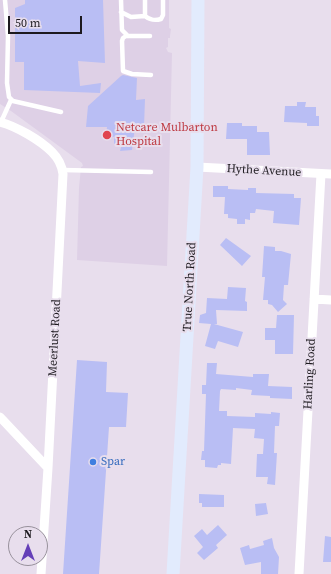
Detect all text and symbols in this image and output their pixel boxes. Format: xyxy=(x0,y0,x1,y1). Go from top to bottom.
scale bar xyxy=(10,8,84,34)
text: 50 m xyxy=(15,15,41,31)
place label: Netcare Mulbarton Hospital xyxy=(116,121,218,149)
marker: Netcare Mulbarton Hospital xyxy=(101,129,113,141)
street label: Hythe Avenue xyxy=(226,162,302,180)
street label: True North Road xyxy=(180,242,200,332)
street label: Meerlust Road xyxy=(46,299,64,377)
street label: Harling Road xyxy=(301,338,319,410)
place label: Spar xyxy=(101,455,125,469)
marker: Spar xyxy=(88,457,98,467)
north arrow xyxy=(8,526,48,566)
text: N xyxy=(24,527,32,542)

